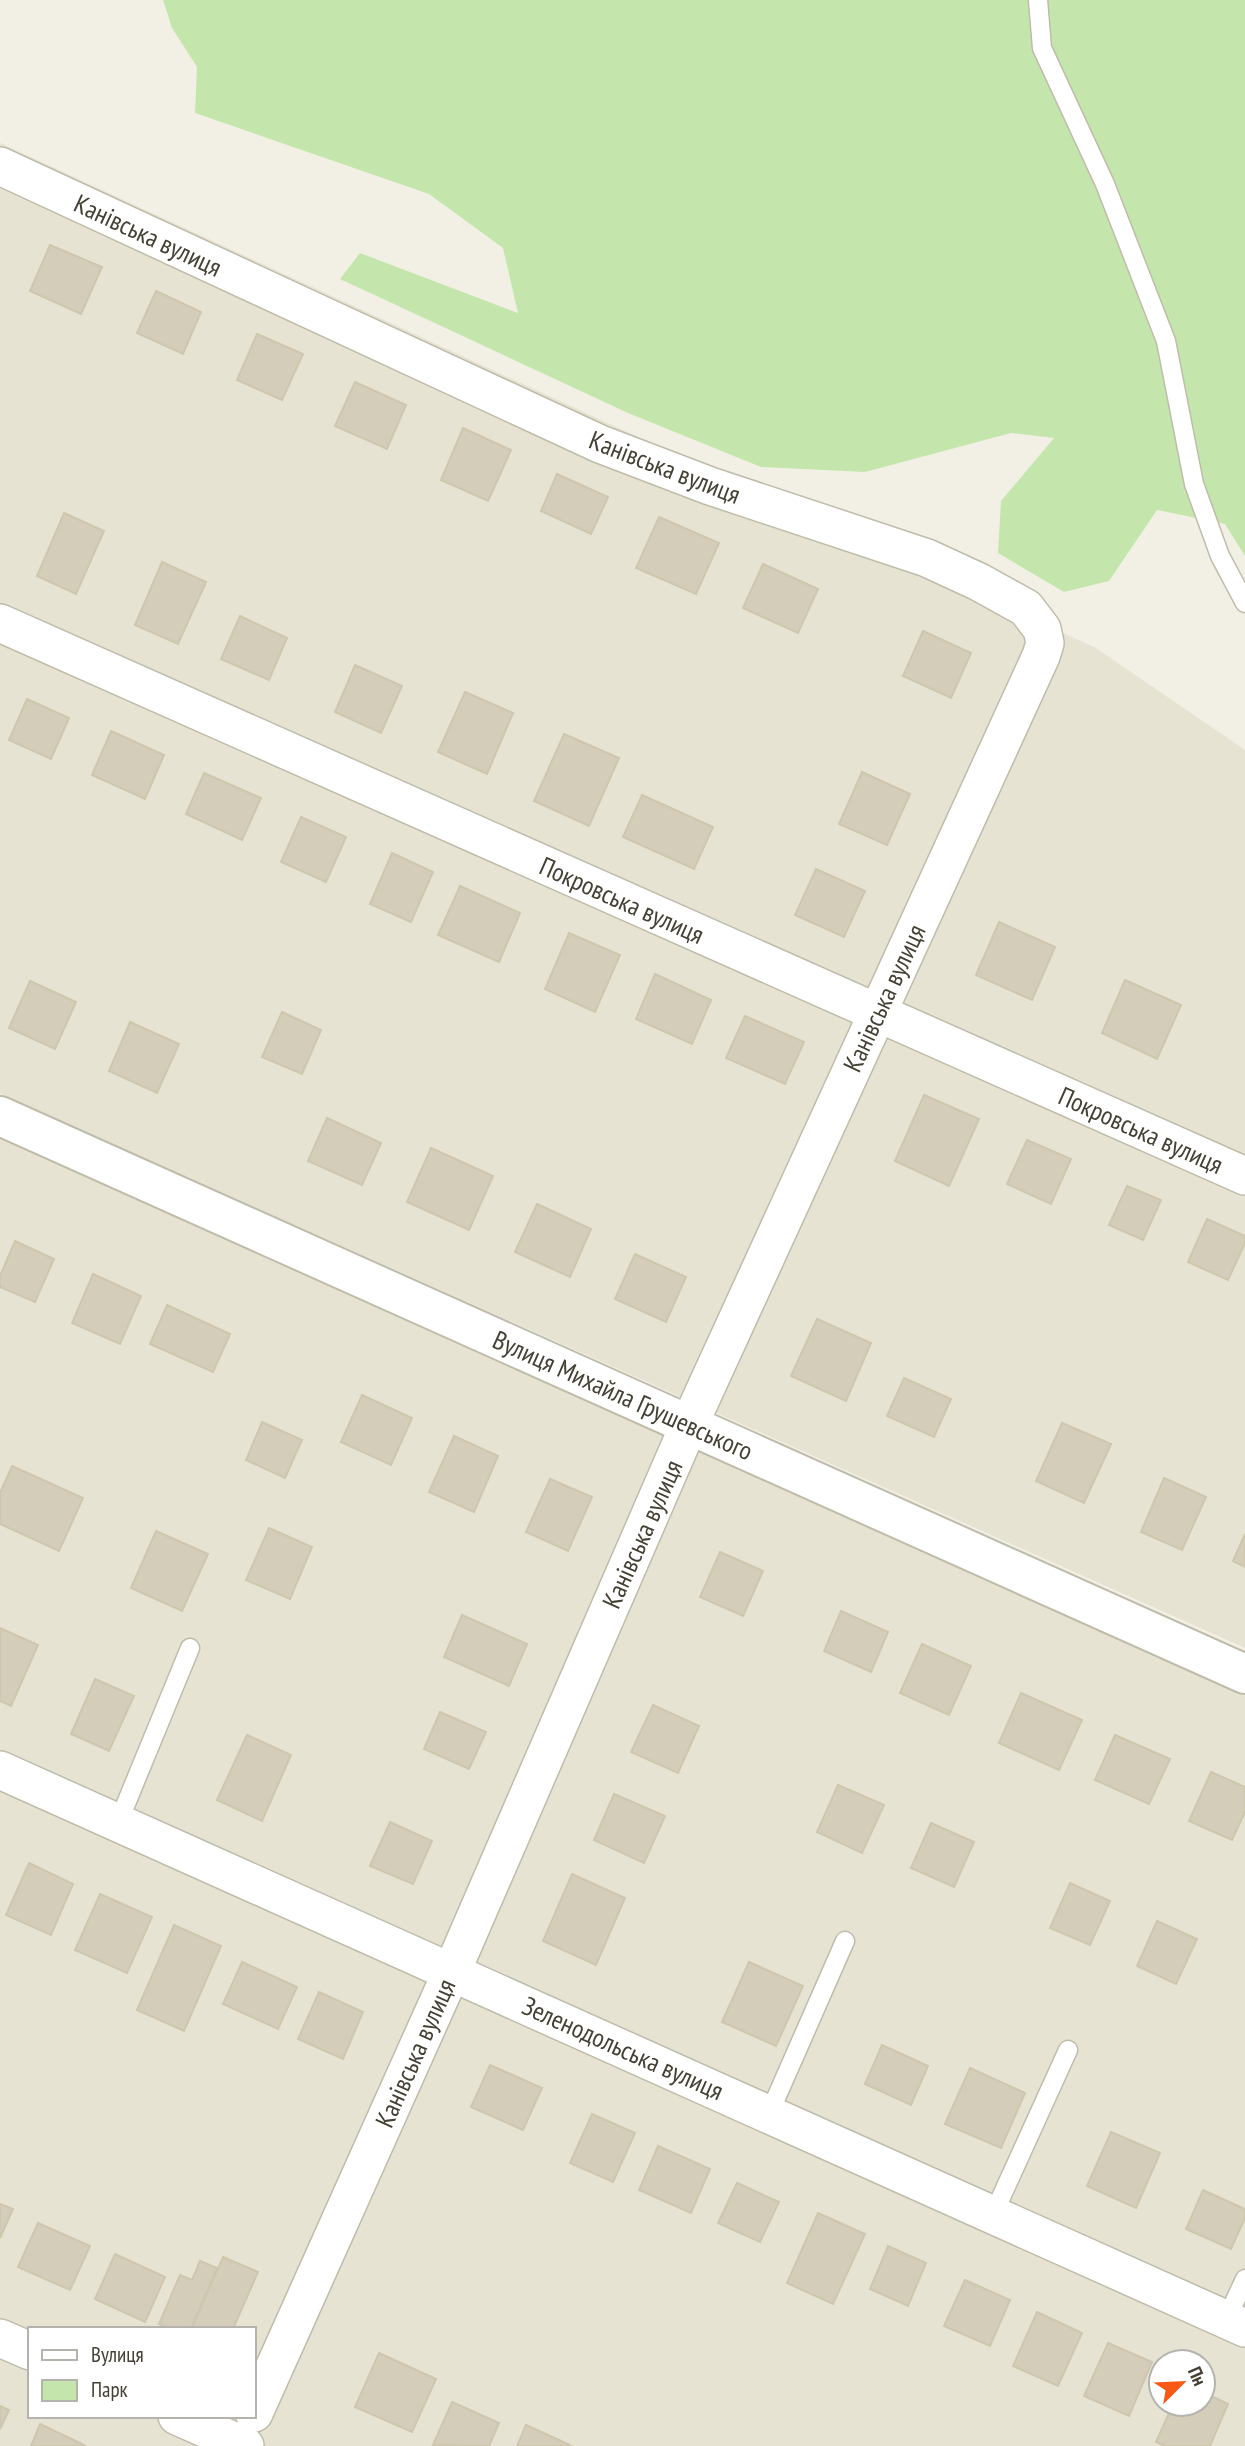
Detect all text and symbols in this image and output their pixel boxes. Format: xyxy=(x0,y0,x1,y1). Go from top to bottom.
street label: Канівська вулиця xyxy=(69,186,227,284)
street label: Канівська вулиця xyxy=(585,423,745,511)
street label: Покровська вулиця xyxy=(535,849,709,951)
street label: Канівська вулиця xyxy=(835,919,933,1077)
street label: Покровська вулиця xyxy=(1054,1079,1228,1181)
street label: Вулиця Михайла Грушевського xyxy=(488,1323,758,1467)
street label: Канівська вулиця xyxy=(595,1455,689,1613)
street label: Канівська вулиця xyxy=(368,1974,462,2132)
street label: Зеленодольська вулиця xyxy=(517,1989,729,2107)
legend xyxy=(28,2327,256,2418)
text: Вулиця xyxy=(91,2341,144,2368)
north arrow xyxy=(1147,2348,1217,2418)
text: Пн xyxy=(1183,2363,1212,2389)
text: Парк xyxy=(91,2376,128,2403)

